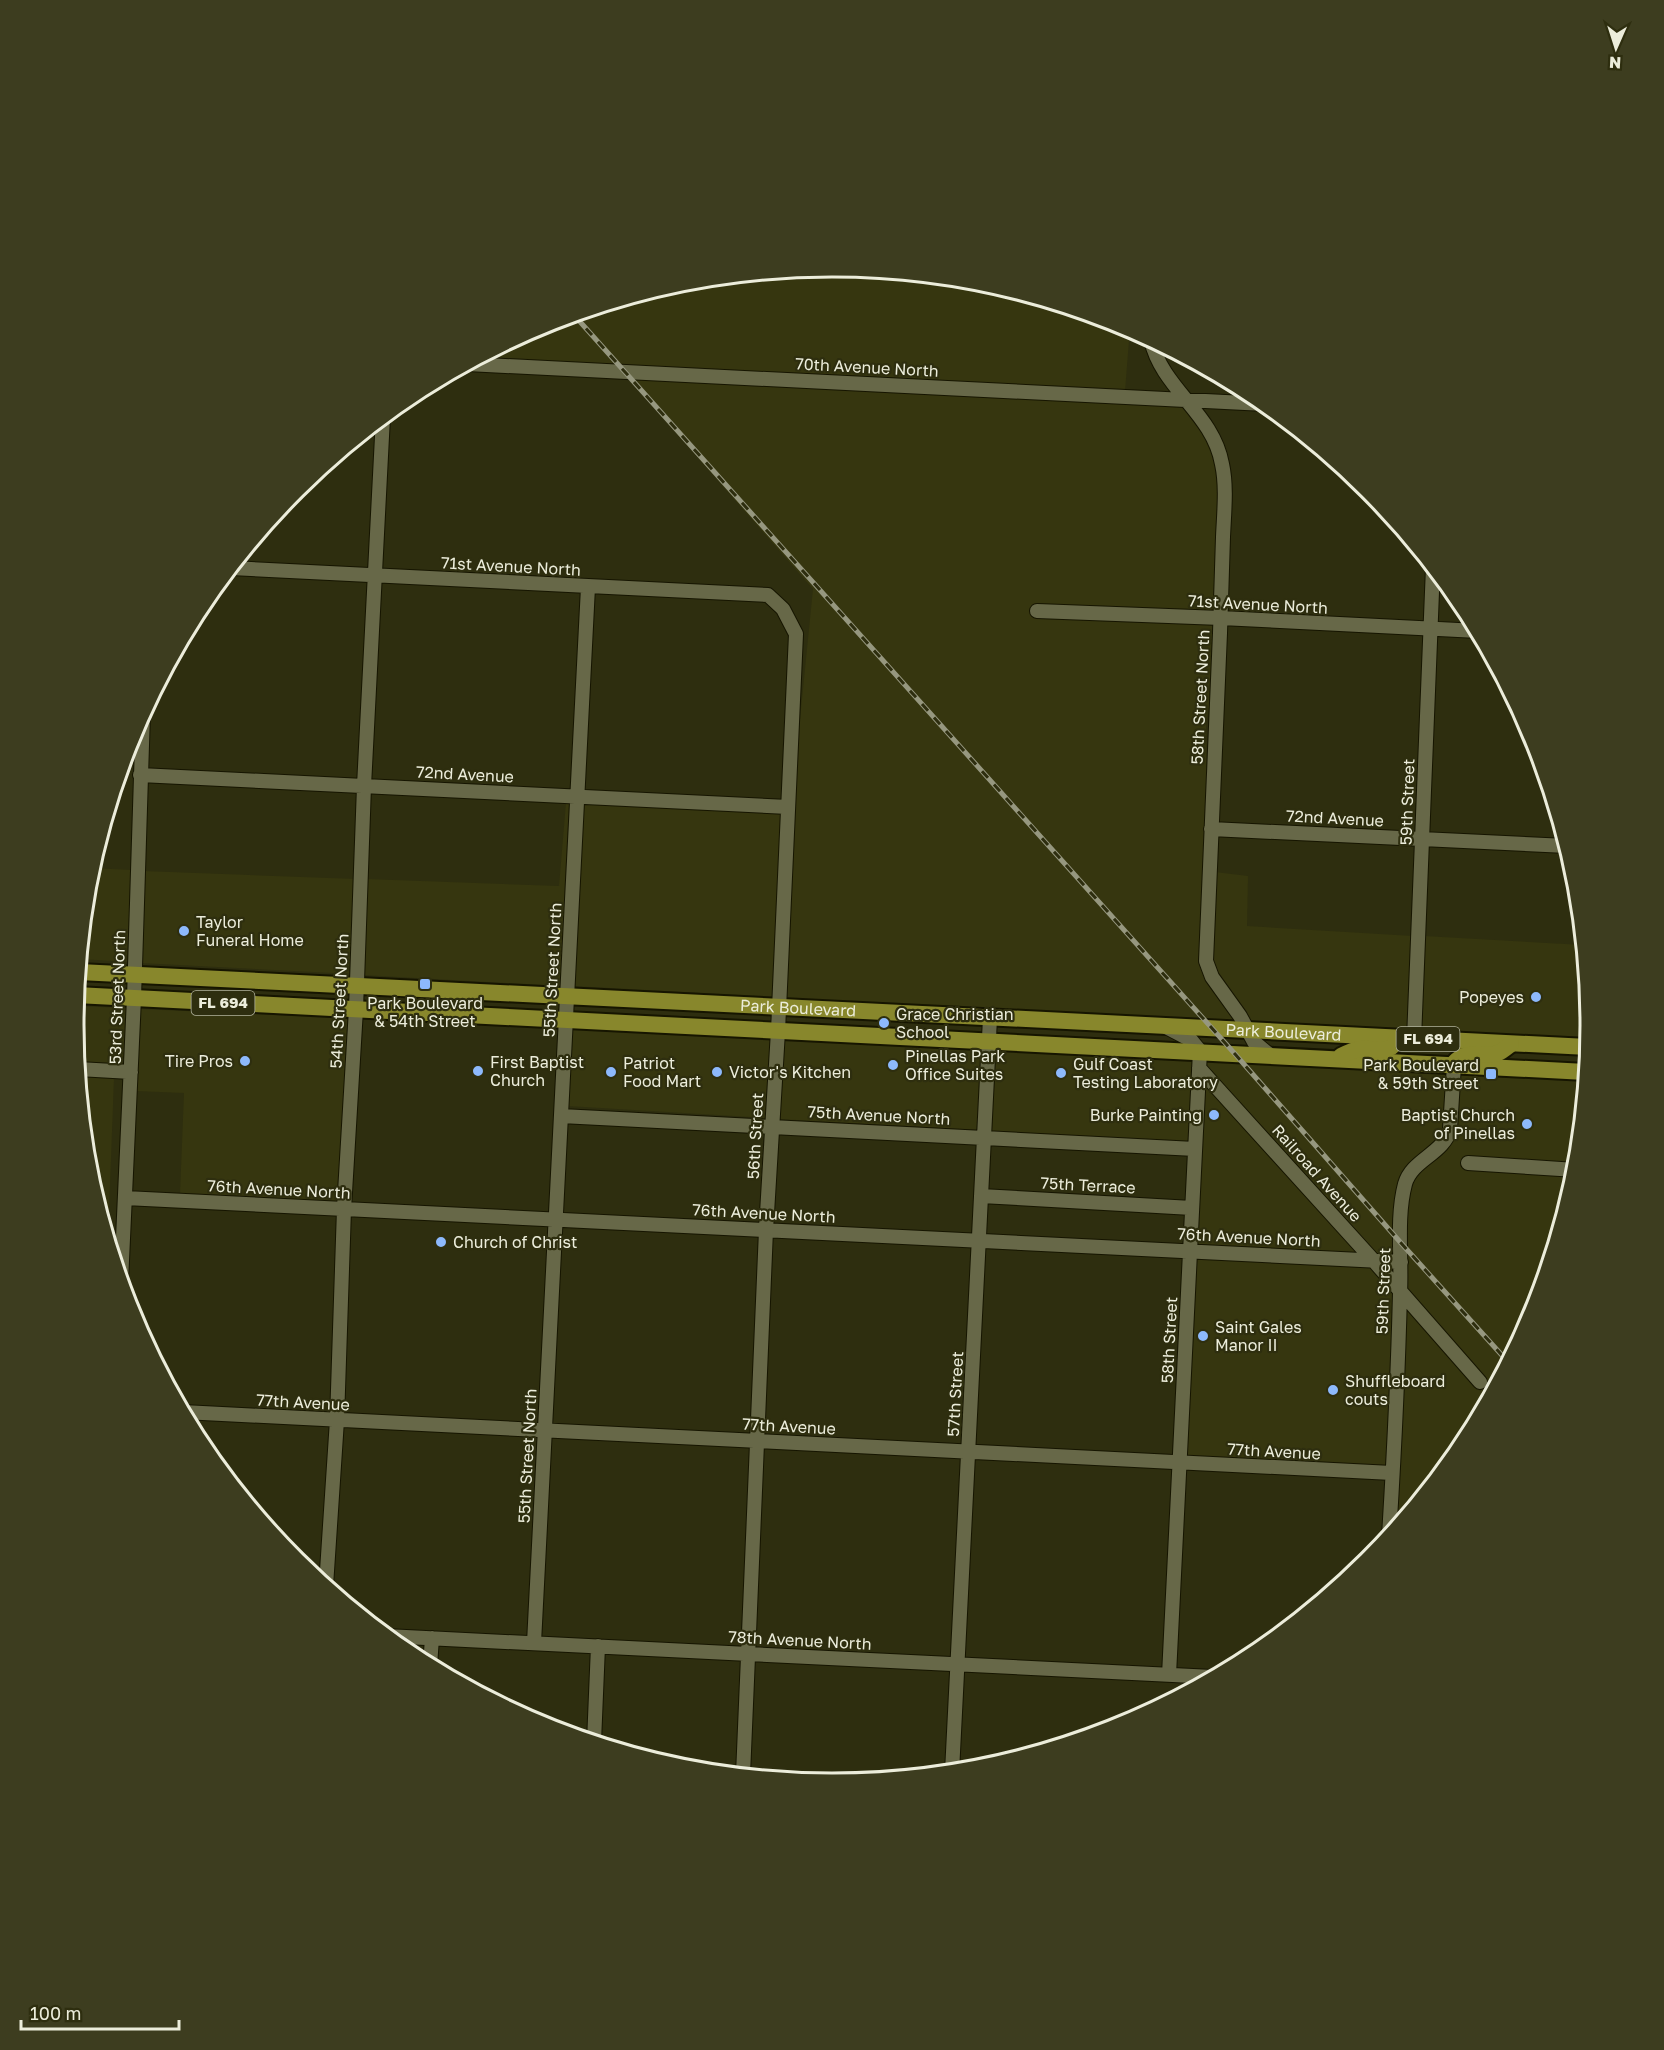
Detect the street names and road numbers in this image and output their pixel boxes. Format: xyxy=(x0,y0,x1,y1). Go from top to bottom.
street label: 70th Avenue North xyxy=(795,353,939,381)
street label: 71st Avenue North xyxy=(440,552,582,580)
street label: 71st Avenue North xyxy=(1187,590,1329,618)
street label: 58th Street North xyxy=(1186,629,1214,765)
street label: 59th Street xyxy=(1395,758,1419,846)
street label: 72nd Avenue xyxy=(416,761,514,787)
street label: 72nd Avenue xyxy=(1286,805,1384,831)
street label: 55th Street North xyxy=(538,902,566,1038)
street label: 53rd Street North xyxy=(105,929,129,1065)
street label: 54th Street North xyxy=(325,933,353,1069)
road number: FL 694 xyxy=(192,991,254,1015)
street label: Park Boulevard xyxy=(740,995,857,1021)
street label: Park Boulevard xyxy=(1225,1019,1342,1045)
road number: FL 694 xyxy=(1396,1027,1460,1051)
street label: 56th Street xyxy=(743,1092,767,1180)
street label: 75th Avenue North xyxy=(807,1101,951,1129)
street label: Railroad Avenue xyxy=(1268,1120,1366,1226)
street label: 75th Terrace xyxy=(1040,1173,1136,1197)
street label: 76th Avenue North xyxy=(207,1175,351,1203)
street label: 76th Avenue North xyxy=(692,1199,836,1227)
street label: 76th Avenue North xyxy=(1177,1223,1321,1251)
street label: 59th Street xyxy=(1371,1247,1395,1335)
street label: 58th Street xyxy=(1157,1296,1181,1384)
street label: 57th Street xyxy=(943,1351,967,1437)
street label: 55th Street North xyxy=(513,1388,541,1524)
street label: 77th Avenue xyxy=(256,1390,350,1414)
street label: 77th Avenue xyxy=(742,1414,836,1438)
street label: 77th Avenue xyxy=(1227,1439,1321,1463)
street label: 78th Avenue North xyxy=(728,1626,872,1654)

